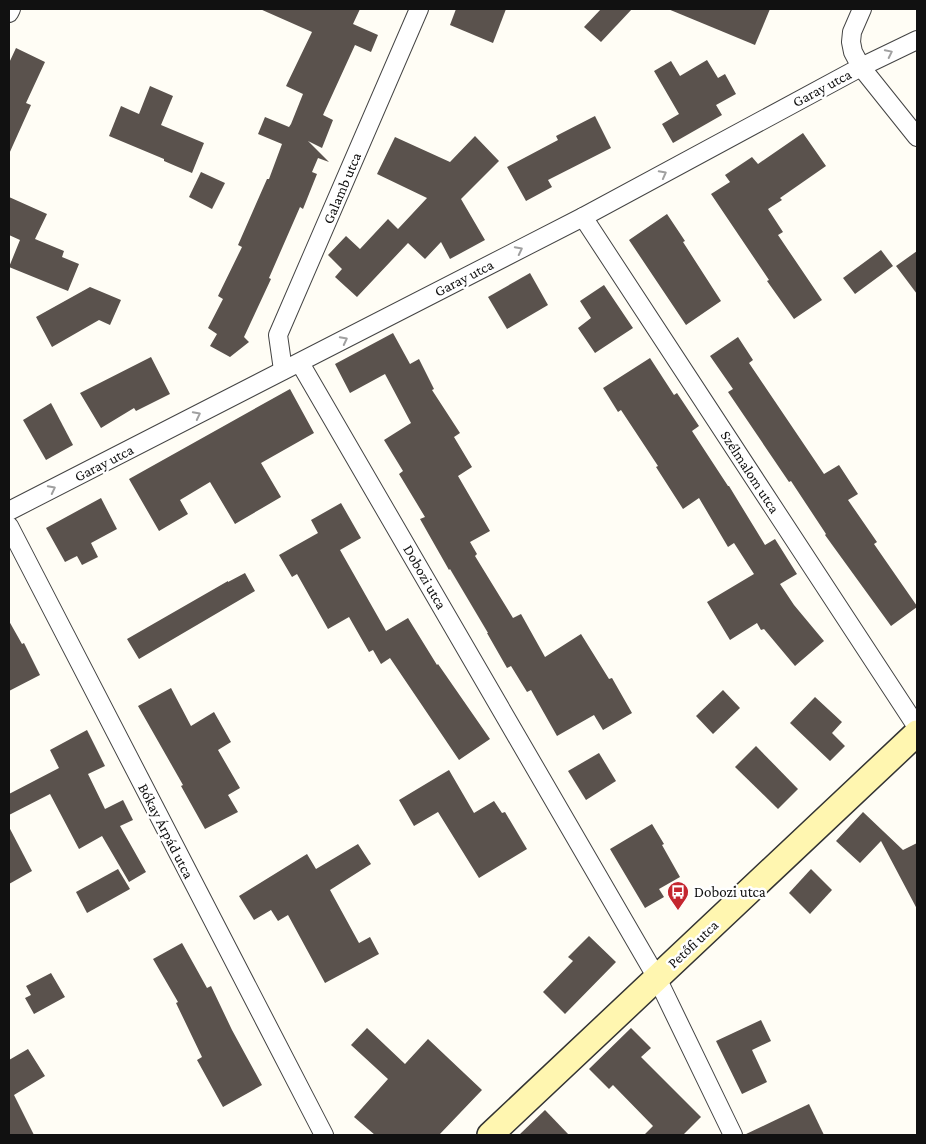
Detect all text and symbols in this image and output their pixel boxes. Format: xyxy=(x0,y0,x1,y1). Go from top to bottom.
one-way arrow xyxy=(884,49,893,60)
street label: Garay utca xyxy=(790,66,855,111)
street label: Galamb utca xyxy=(320,150,364,226)
one-way arrow xyxy=(658,170,667,180)
one-way arrow xyxy=(514,246,523,256)
street label: Garay utca xyxy=(432,256,497,301)
one-way arrow xyxy=(339,336,348,346)
one-way arrow xyxy=(191,411,200,421)
street label: Szélmalom utca xyxy=(717,428,783,516)
street label: Garay utca xyxy=(72,441,137,486)
one-way arrow xyxy=(47,485,56,495)
street label: Dobozi utca xyxy=(400,542,450,612)
street label: Bókay Árpád utca xyxy=(134,781,197,882)
bus stop icon: Dobozi utca xyxy=(666,880,690,911)
place label: Dobozi utca xyxy=(694,884,766,900)
street label: Petőfi utca xyxy=(665,917,722,971)

